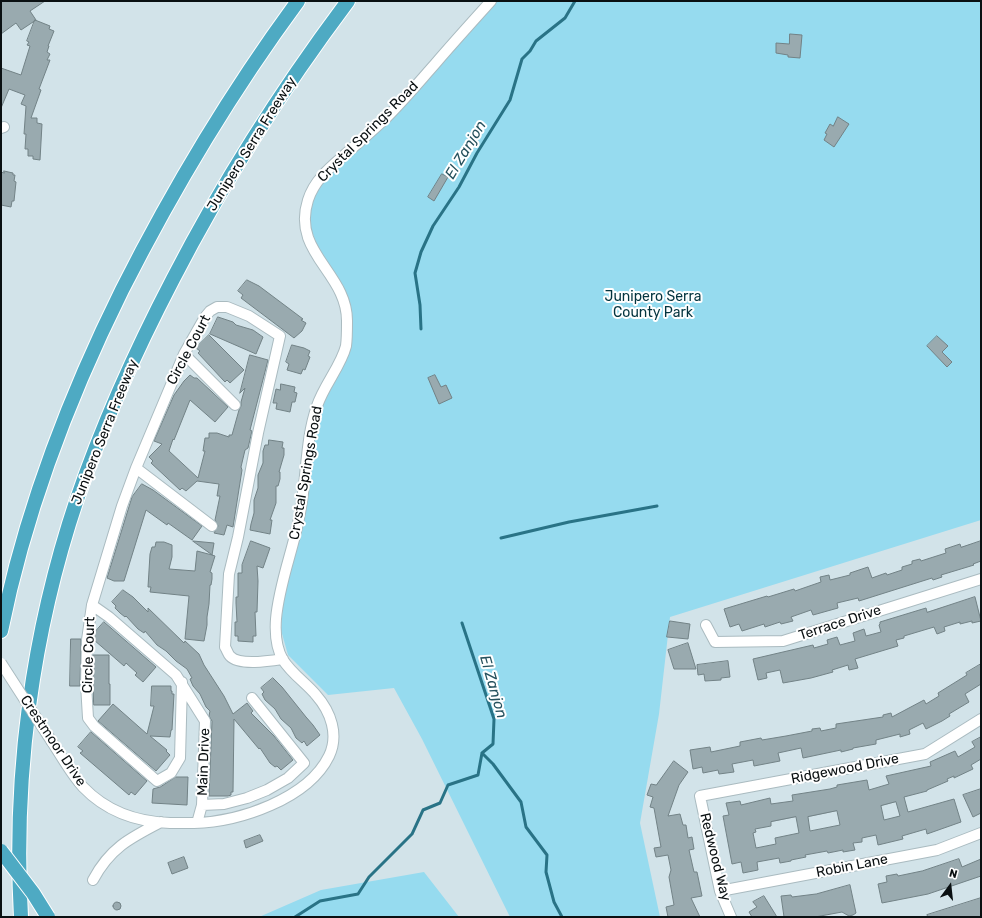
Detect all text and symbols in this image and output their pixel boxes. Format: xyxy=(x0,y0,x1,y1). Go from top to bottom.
street label: Junipero Serra Freeway xyxy=(204,74,300,214)
street label: Crystal Springs Road xyxy=(314,78,422,186)
water label: El Zanjon xyxy=(442,118,490,182)
park label: Junipero Serra County Park xyxy=(605,289,701,322)
street label: Circle Court xyxy=(164,312,214,388)
street label: Junipero Serra Freeway xyxy=(68,357,142,507)
street label: Crystal Springs Road xyxy=(286,405,326,541)
street label: Terrace Drive xyxy=(797,602,883,644)
street label: Circle Court xyxy=(79,616,99,694)
water label: El Zanjon xyxy=(475,653,511,721)
street label: Crestmoor Drive xyxy=(16,692,90,790)
street label: Main Drive xyxy=(194,728,214,796)
street label: Ridgewood Drive xyxy=(790,750,900,788)
street label: Redwood Way xyxy=(696,811,734,903)
street label: Robin Lane xyxy=(815,851,889,881)
north arrow xyxy=(930,866,970,906)
text: N xyxy=(948,867,959,881)

